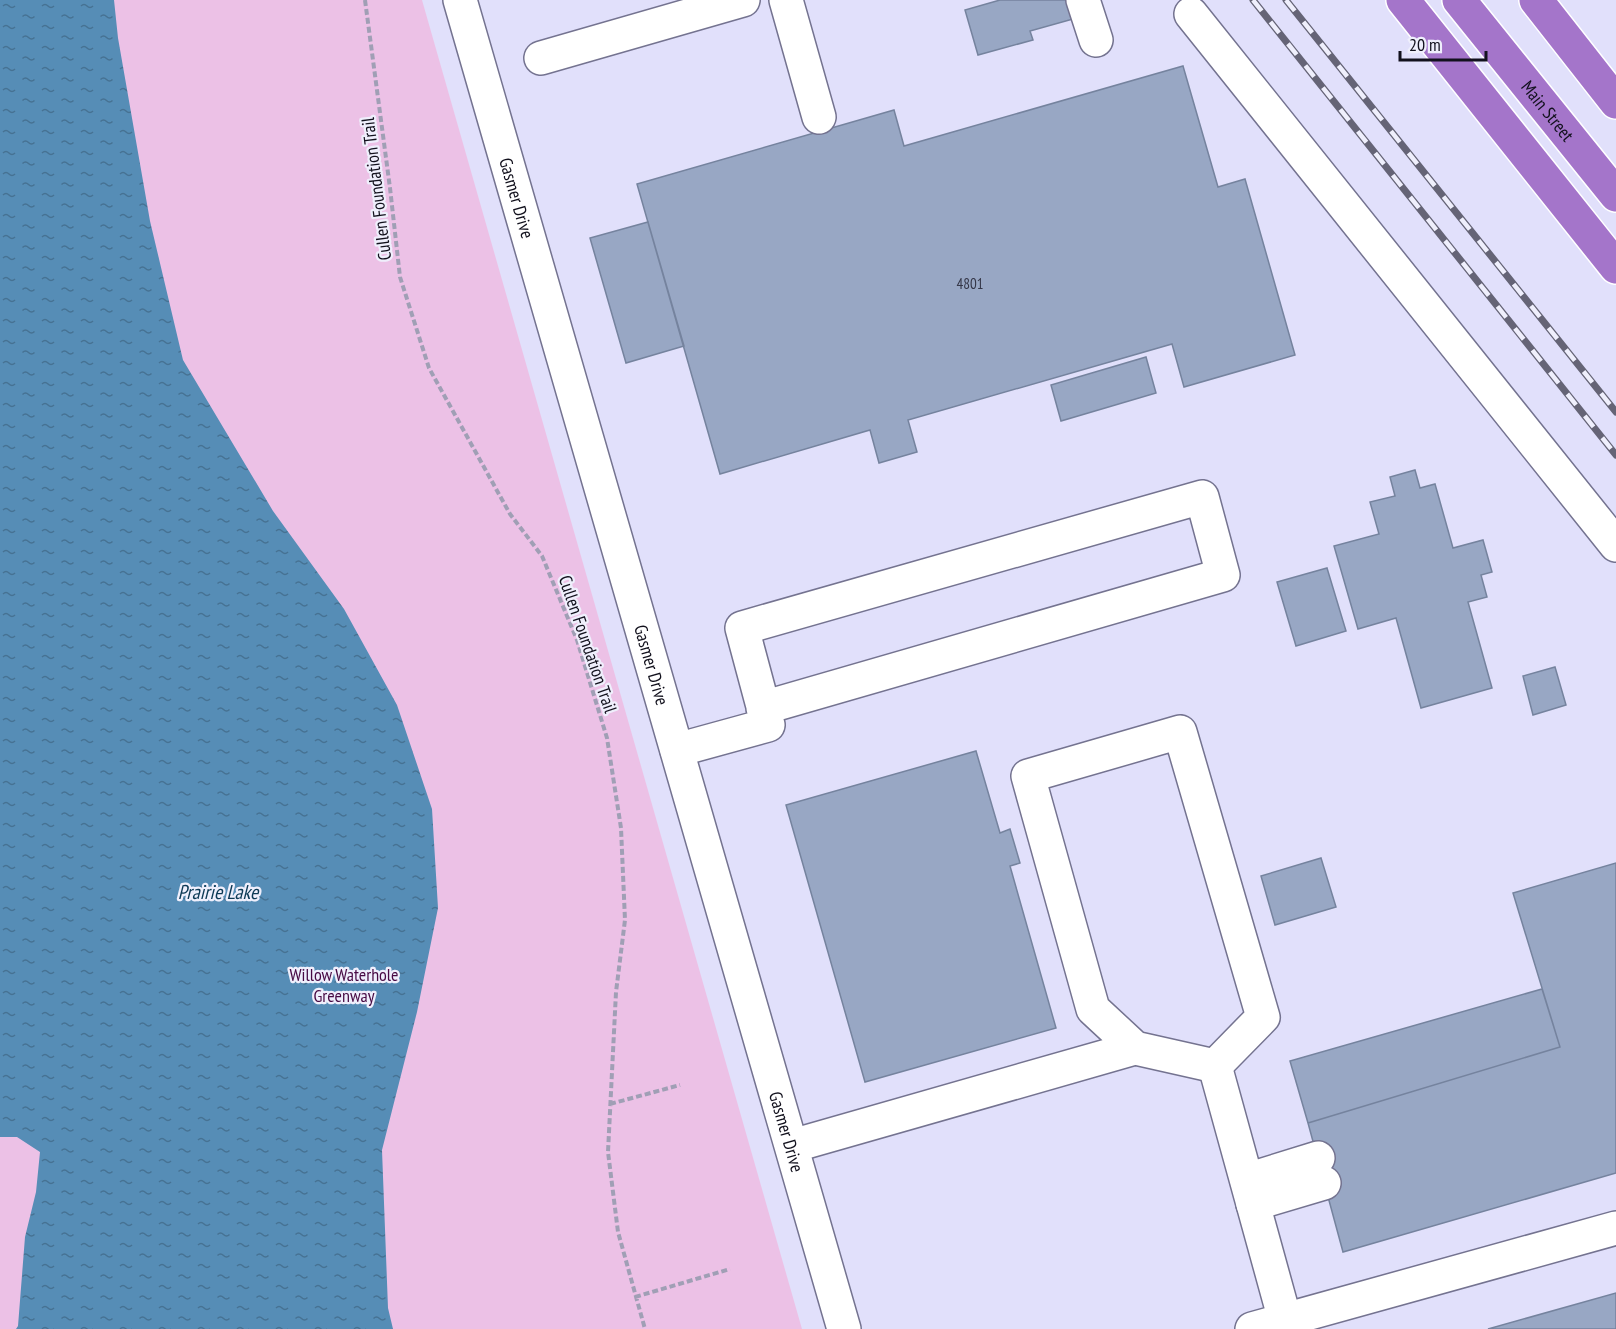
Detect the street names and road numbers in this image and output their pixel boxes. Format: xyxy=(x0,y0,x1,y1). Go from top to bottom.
street label: Main Street xyxy=(1517,76,1579,146)
street label: Cullen Foundation Trail xyxy=(356,115,396,262)
street label: Gasmer Drive xyxy=(495,155,540,241)
street label: Cullen Foundation Trail xyxy=(554,572,623,717)
street label: Gasmer Drive xyxy=(630,622,675,708)
street label: Gasmer Drive xyxy=(764,1089,810,1175)

